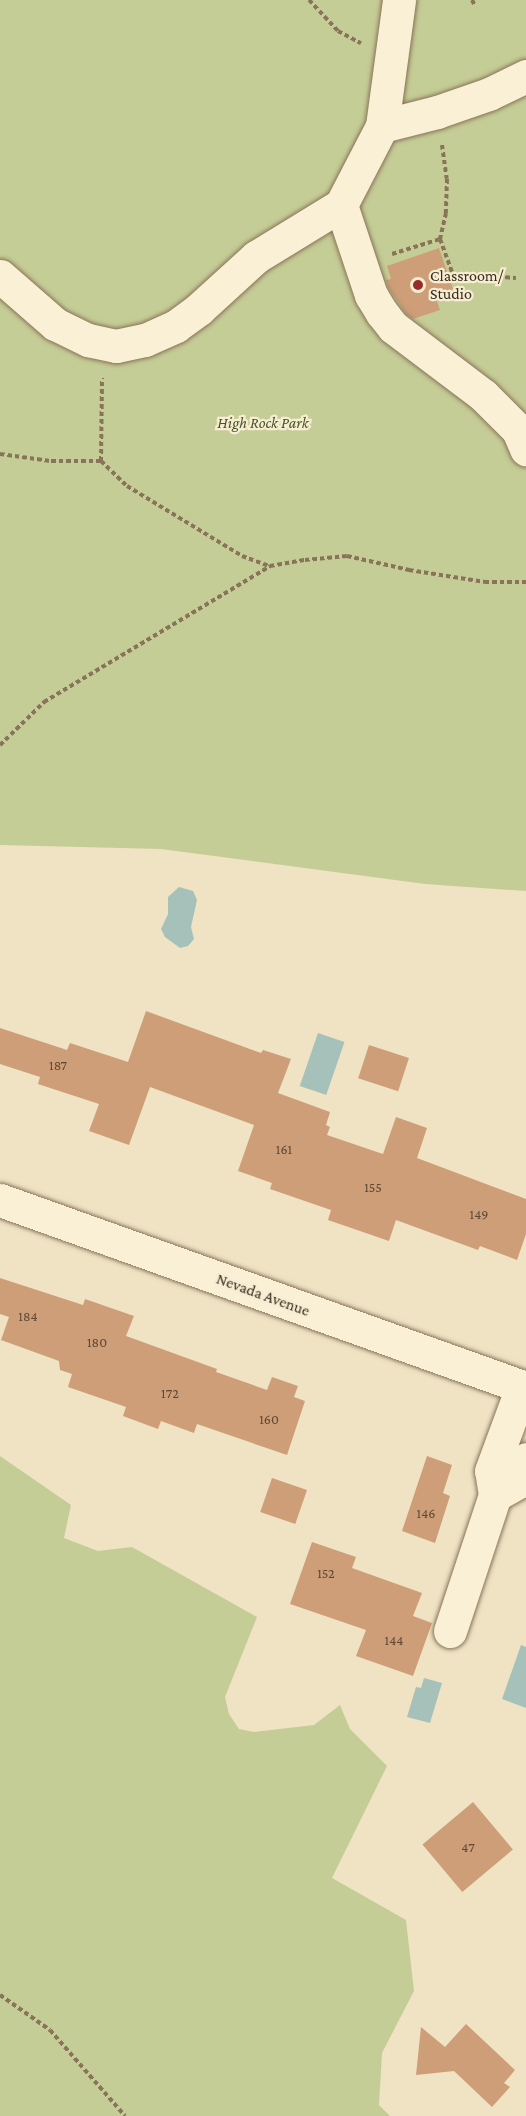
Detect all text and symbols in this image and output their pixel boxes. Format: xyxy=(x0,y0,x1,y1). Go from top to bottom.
place label: Classroom/ Studio xyxy=(430,266,503,304)
marker: Classroom/ Studio xyxy=(411,278,425,292)
park label: High Rock Park xyxy=(217,413,309,433)
house number: 187 xyxy=(49,1057,67,1073)
house number: 161 xyxy=(276,1141,292,1157)
house number: 155 xyxy=(364,1179,382,1195)
house number: 149 xyxy=(470,1206,488,1222)
street label: Nevada Avenue xyxy=(214,1269,312,1321)
house number: 184 xyxy=(18,1308,38,1324)
house number: 180 xyxy=(87,1334,107,1350)
house number: 172 xyxy=(161,1385,179,1401)
house number: 160 xyxy=(259,1411,279,1427)
house number: 146 xyxy=(417,1505,435,1521)
house number: 152 xyxy=(317,1565,335,1581)
house number: 144 xyxy=(385,1632,403,1648)
house number: 47 xyxy=(461,1839,475,1855)

